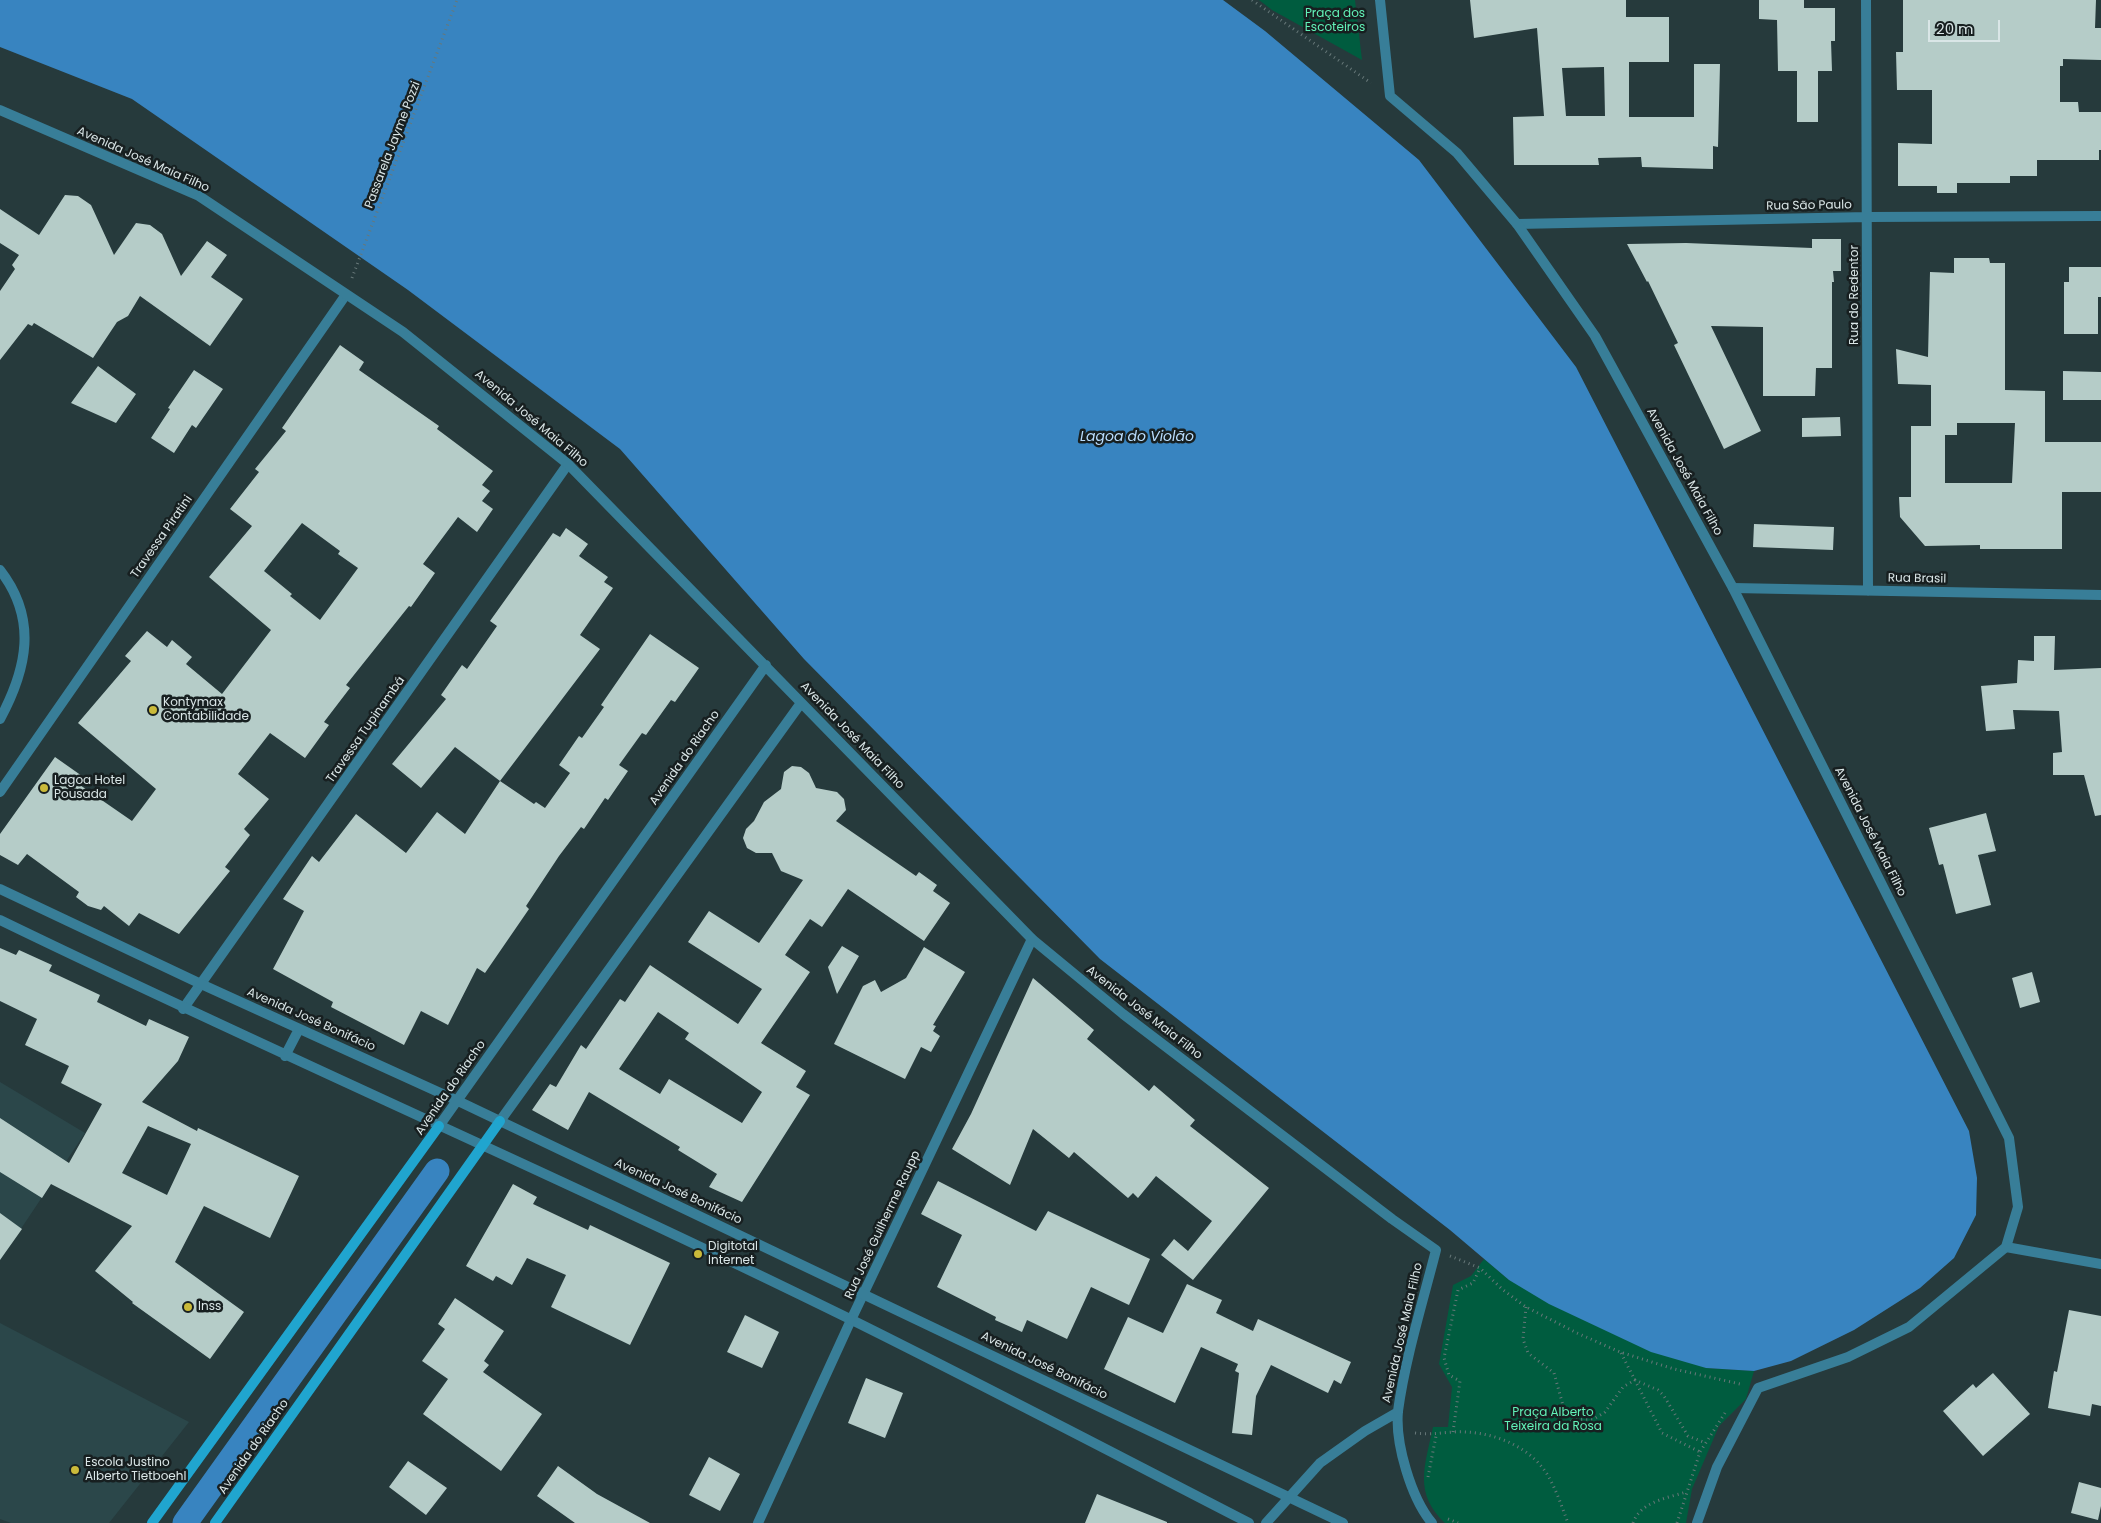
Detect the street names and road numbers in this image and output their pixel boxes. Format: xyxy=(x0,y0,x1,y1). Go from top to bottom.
street label: Passarela Jayme Pozzi xyxy=(362,80,424,210)
street label: Avenida José Maia Filho xyxy=(75,124,211,196)
street label: Rua São Paulo xyxy=(1766,198,1852,214)
street label: Rua do Redentor xyxy=(1848,245,1862,345)
street label: Avenida José Maia Filho xyxy=(471,367,591,471)
street label: Avenida José Maia Filho xyxy=(1643,406,1725,538)
street label: Travessa Piratini xyxy=(128,493,196,581)
street label: Rua Brasil xyxy=(1888,571,1946,587)
street label: Travessa Tupinambá xyxy=(324,674,408,786)
street label: Avenida José Maia Filho xyxy=(797,679,907,793)
street label: Avenida do Riacho xyxy=(647,708,723,808)
street label: Avenida José Maia Filho xyxy=(1831,765,1909,899)
street label: Avenida José Maia Filho xyxy=(1083,963,1205,1063)
street label: Avenida José Bonifácio xyxy=(245,985,377,1055)
street label: Avenida do Riacho xyxy=(413,1038,489,1138)
street label: Rua José Guilherme Raupp xyxy=(842,1149,924,1301)
street label: Avenida José Bonifácio xyxy=(612,1156,744,1228)
street label: Avenida José Maia Filho xyxy=(1380,1262,1426,1404)
street label: Avenida José Bonifácio xyxy=(978,1329,1110,1403)
street label: Avenida do Riacho xyxy=(216,1397,292,1497)

